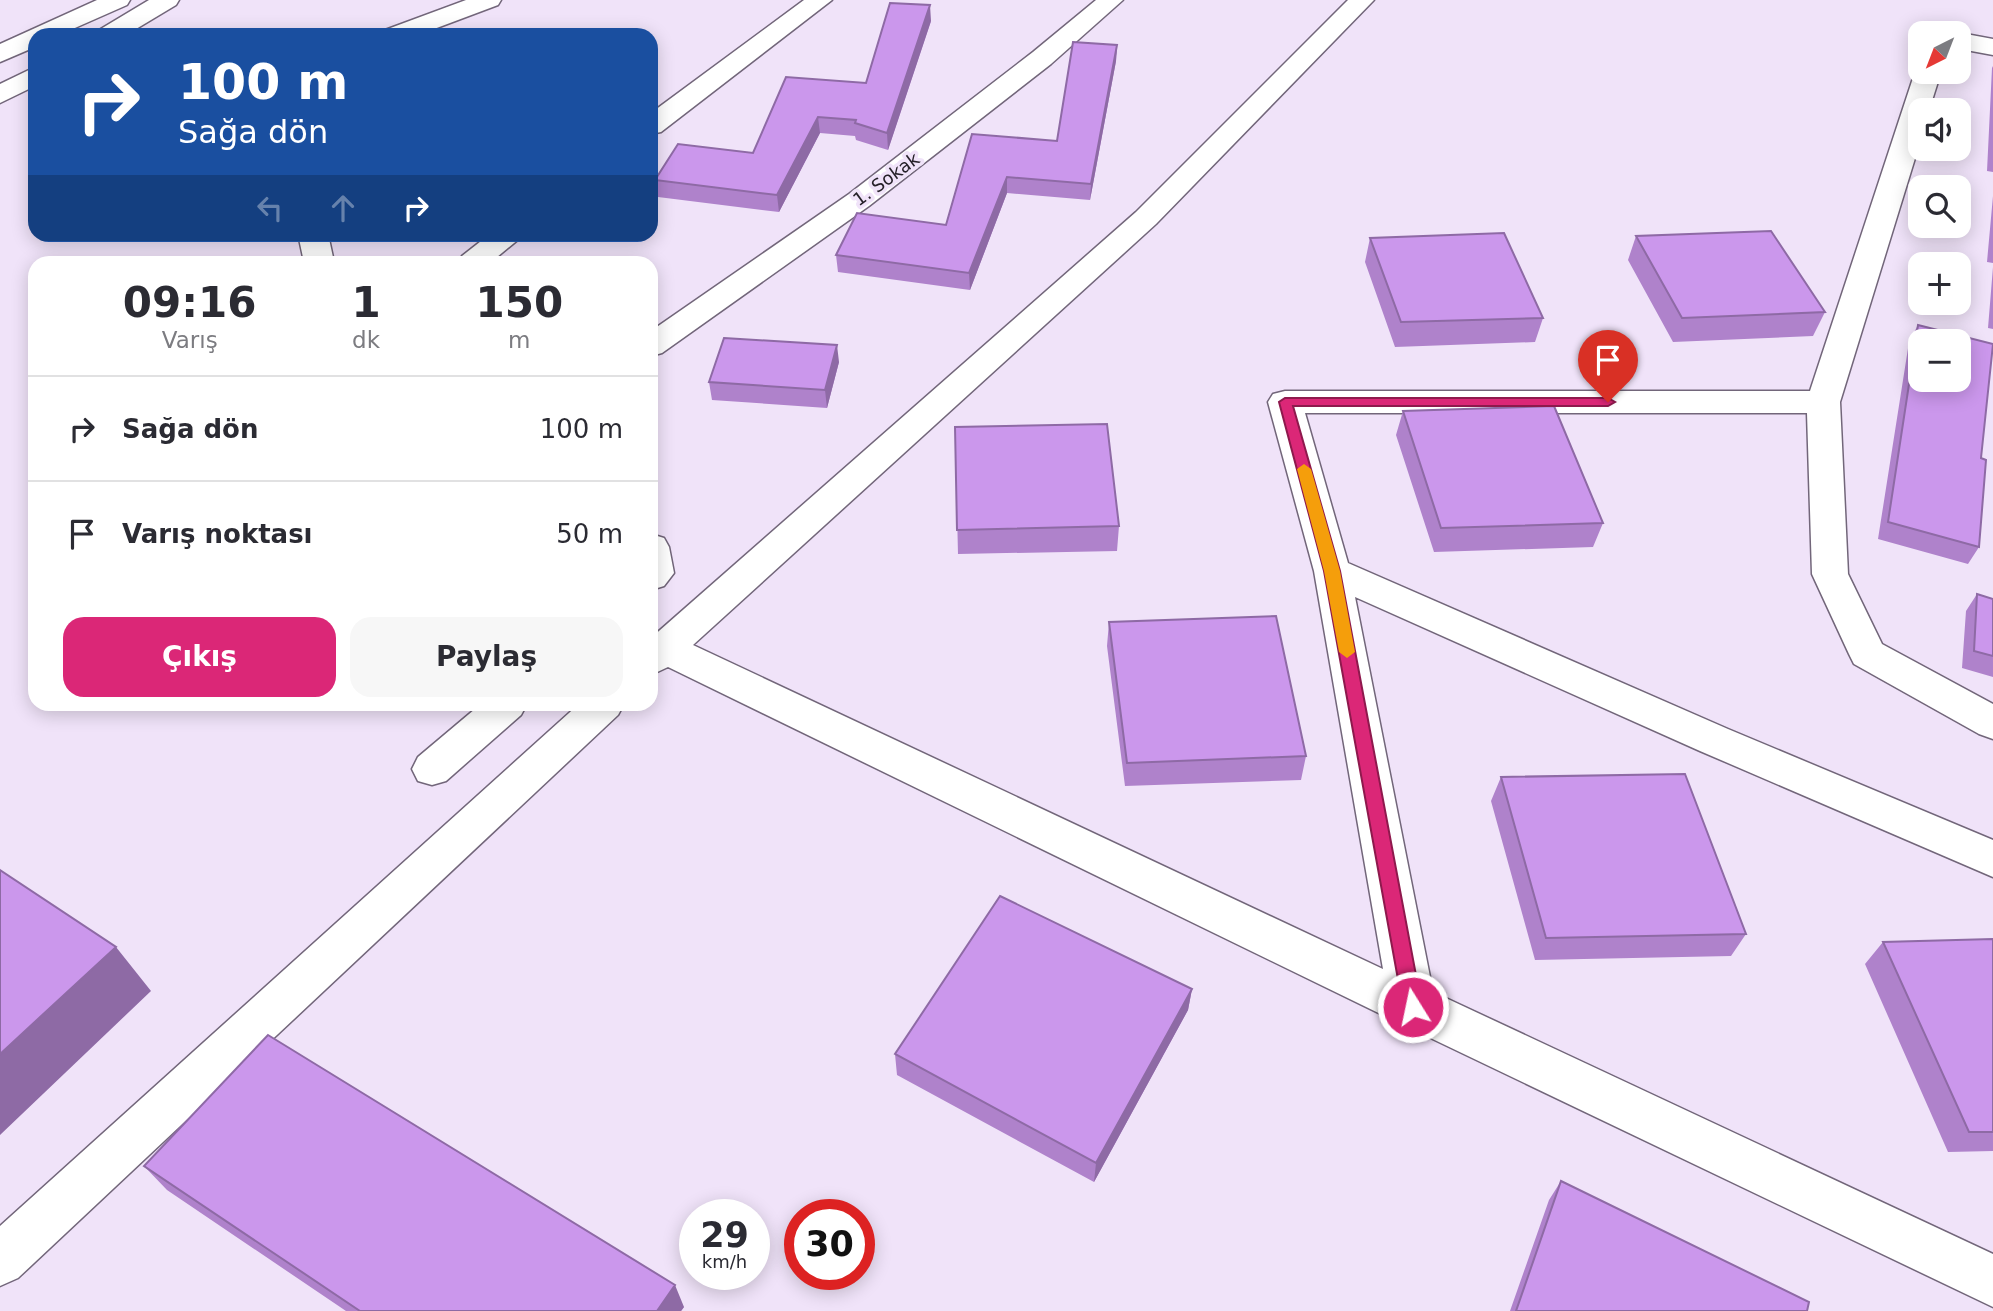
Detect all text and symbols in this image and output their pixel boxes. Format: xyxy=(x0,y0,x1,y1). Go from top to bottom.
north arrow xyxy=(1908,21,1970,84)
map controls xyxy=(1908,21,1971,392)
text: 100 m xyxy=(178,54,348,111)
icon: right xyxy=(63,56,154,147)
button: sound xyxy=(1908,98,1971,161)
text: Sağa dön xyxy=(178,113,328,151)
street label: 1. Sokak xyxy=(849,148,924,210)
button: search xyxy=(1908,175,1971,238)
icon: left xyxy=(251,189,289,227)
icon: ahead xyxy=(324,189,362,227)
icon: right xyxy=(397,189,435,227)
button: + xyxy=(1908,252,1971,315)
text: 09:16 xyxy=(123,278,257,327)
text: 1 xyxy=(351,278,381,327)
text: 150 xyxy=(475,278,563,327)
text: Varış xyxy=(162,327,218,353)
text: dk xyxy=(352,327,380,353)
text: m xyxy=(508,327,531,353)
button: − xyxy=(1908,329,1971,392)
pin xyxy=(1578,330,1638,402)
icon: arrive xyxy=(1589,341,1627,379)
icon: right xyxy=(63,410,101,448)
text: Sağa dön xyxy=(122,414,258,444)
text: 100 m xyxy=(540,414,623,444)
icon: arrive xyxy=(63,515,101,553)
text: Varış noktası xyxy=(122,519,313,549)
text: 50 m xyxy=(556,519,623,549)
button: Çıkış xyxy=(63,617,336,697)
button: Paylaş xyxy=(350,617,623,697)
position arrow xyxy=(1376,970,1450,1044)
speed limit sign: 30 xyxy=(784,1199,875,1290)
text: 29 xyxy=(700,1215,749,1255)
text: km/h xyxy=(702,1251,747,1272)

